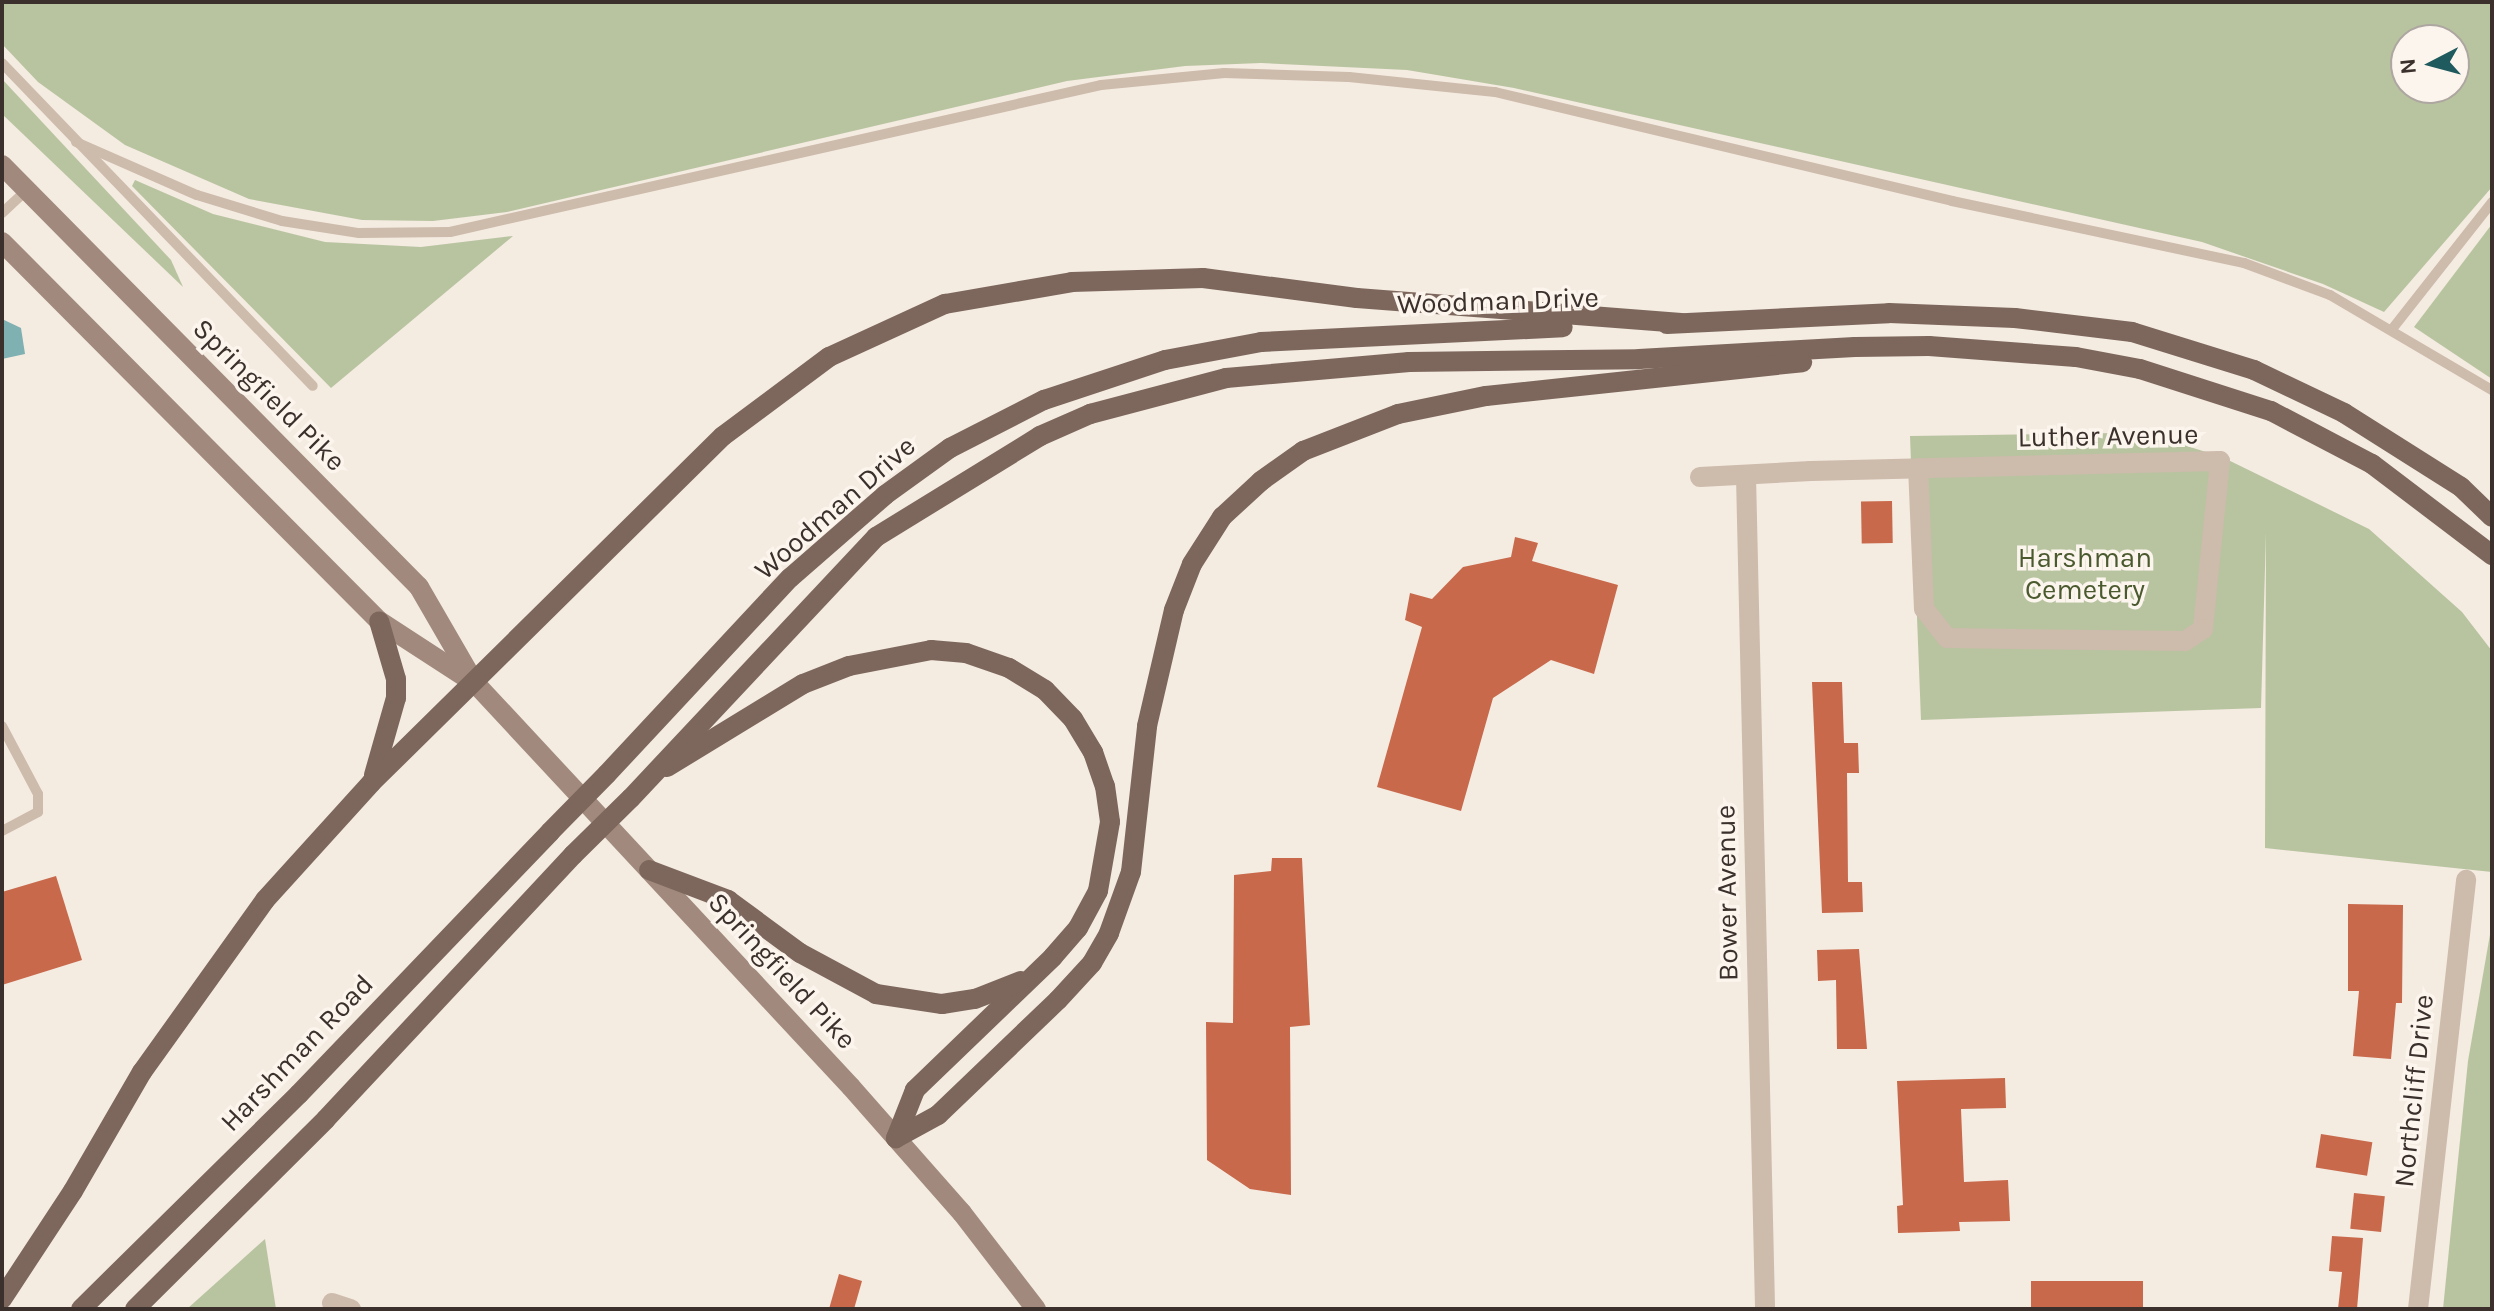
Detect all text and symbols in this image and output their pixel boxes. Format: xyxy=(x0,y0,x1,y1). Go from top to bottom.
north arrow xyxy=(2390,24,2470,104)
text: N xyxy=(2394,57,2422,76)
street label: Woodman Drive xyxy=(1397,281,1599,321)
street label: Springfield Pike xyxy=(186,312,352,478)
street label: Luther Avenue xyxy=(2017,418,2199,454)
street label: Woodman Drive xyxy=(748,429,922,587)
park label: Harshman Cemetery xyxy=(2018,541,2152,607)
street label: Bower Avenue xyxy=(1709,805,1745,981)
street label: Springfield Pike xyxy=(701,886,863,1056)
street label: Harshman Road xyxy=(214,967,380,1139)
street label: Northcliff Drive xyxy=(2387,993,2441,1189)

